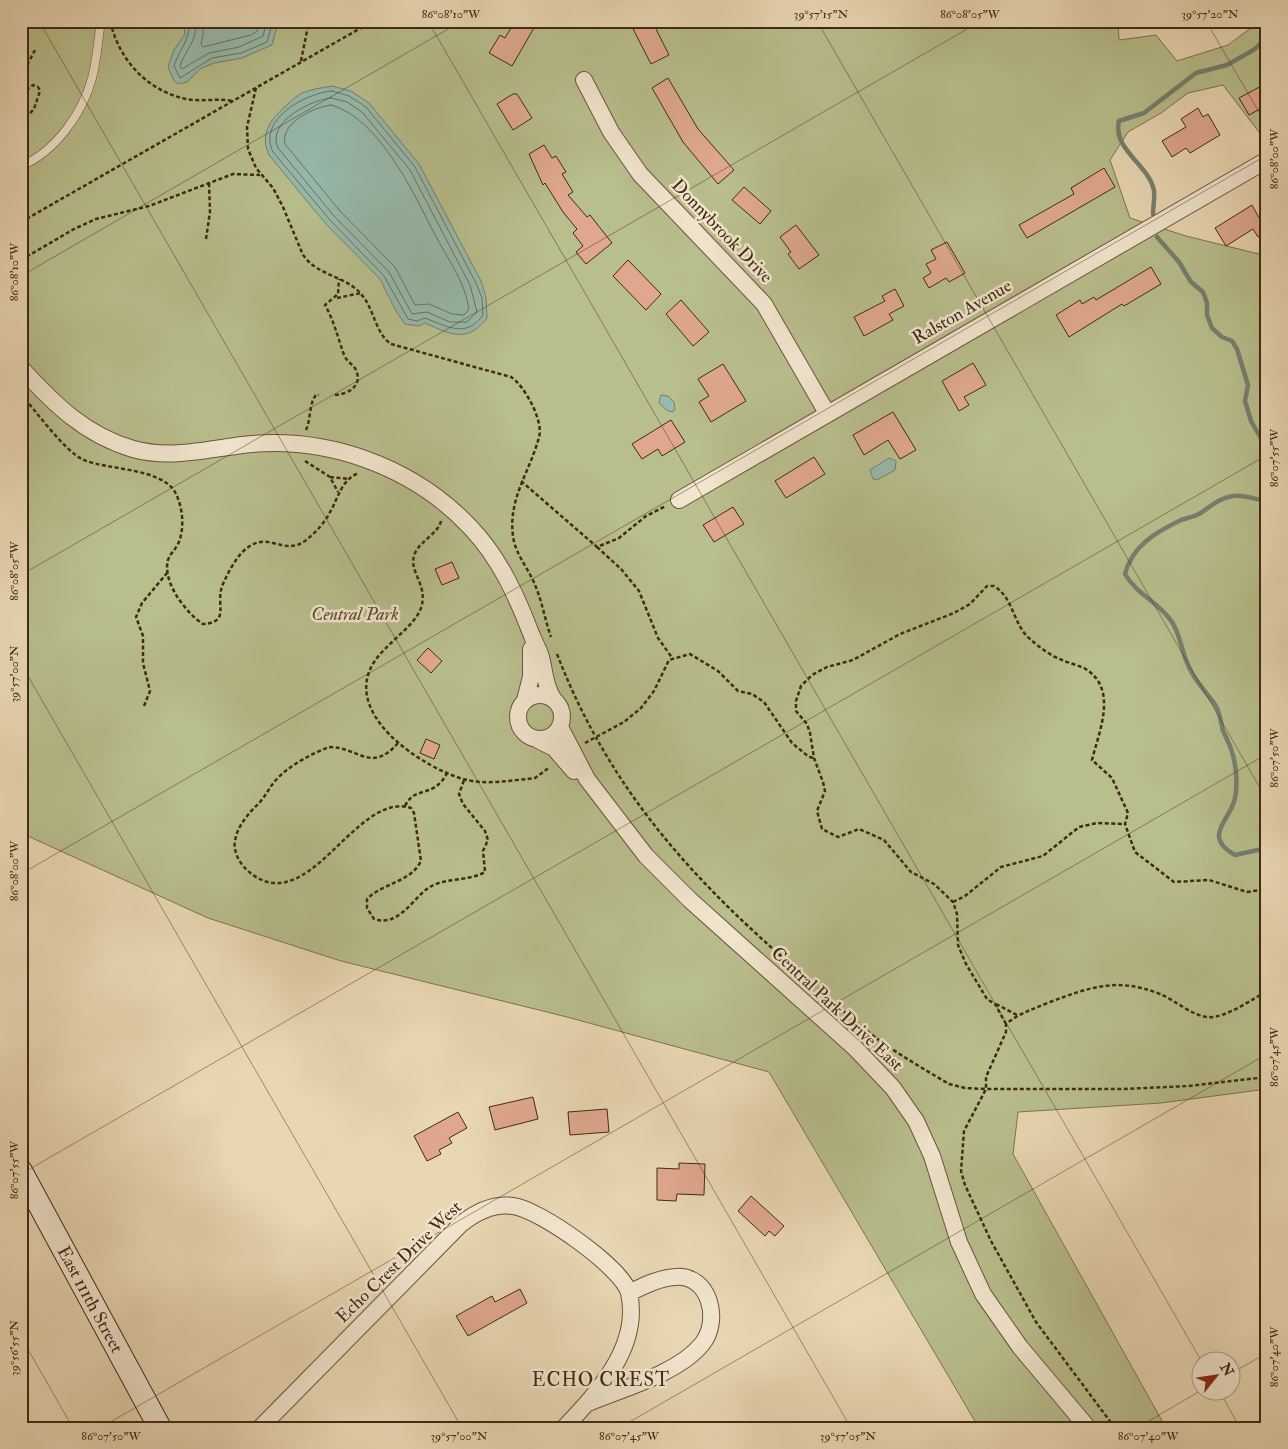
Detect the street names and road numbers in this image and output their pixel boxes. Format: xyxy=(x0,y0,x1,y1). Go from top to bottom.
street label: Donnybrook Drive xyxy=(667,174,778,288)
street label: Ralston Avenue xyxy=(908,274,1016,350)
street label: Central Park Drive East xyxy=(766,942,908,1076)
street label: Echo Crest Drive West xyxy=(331,1196,467,1328)
street label: East 111th Street xyxy=(52,1242,129,1357)

